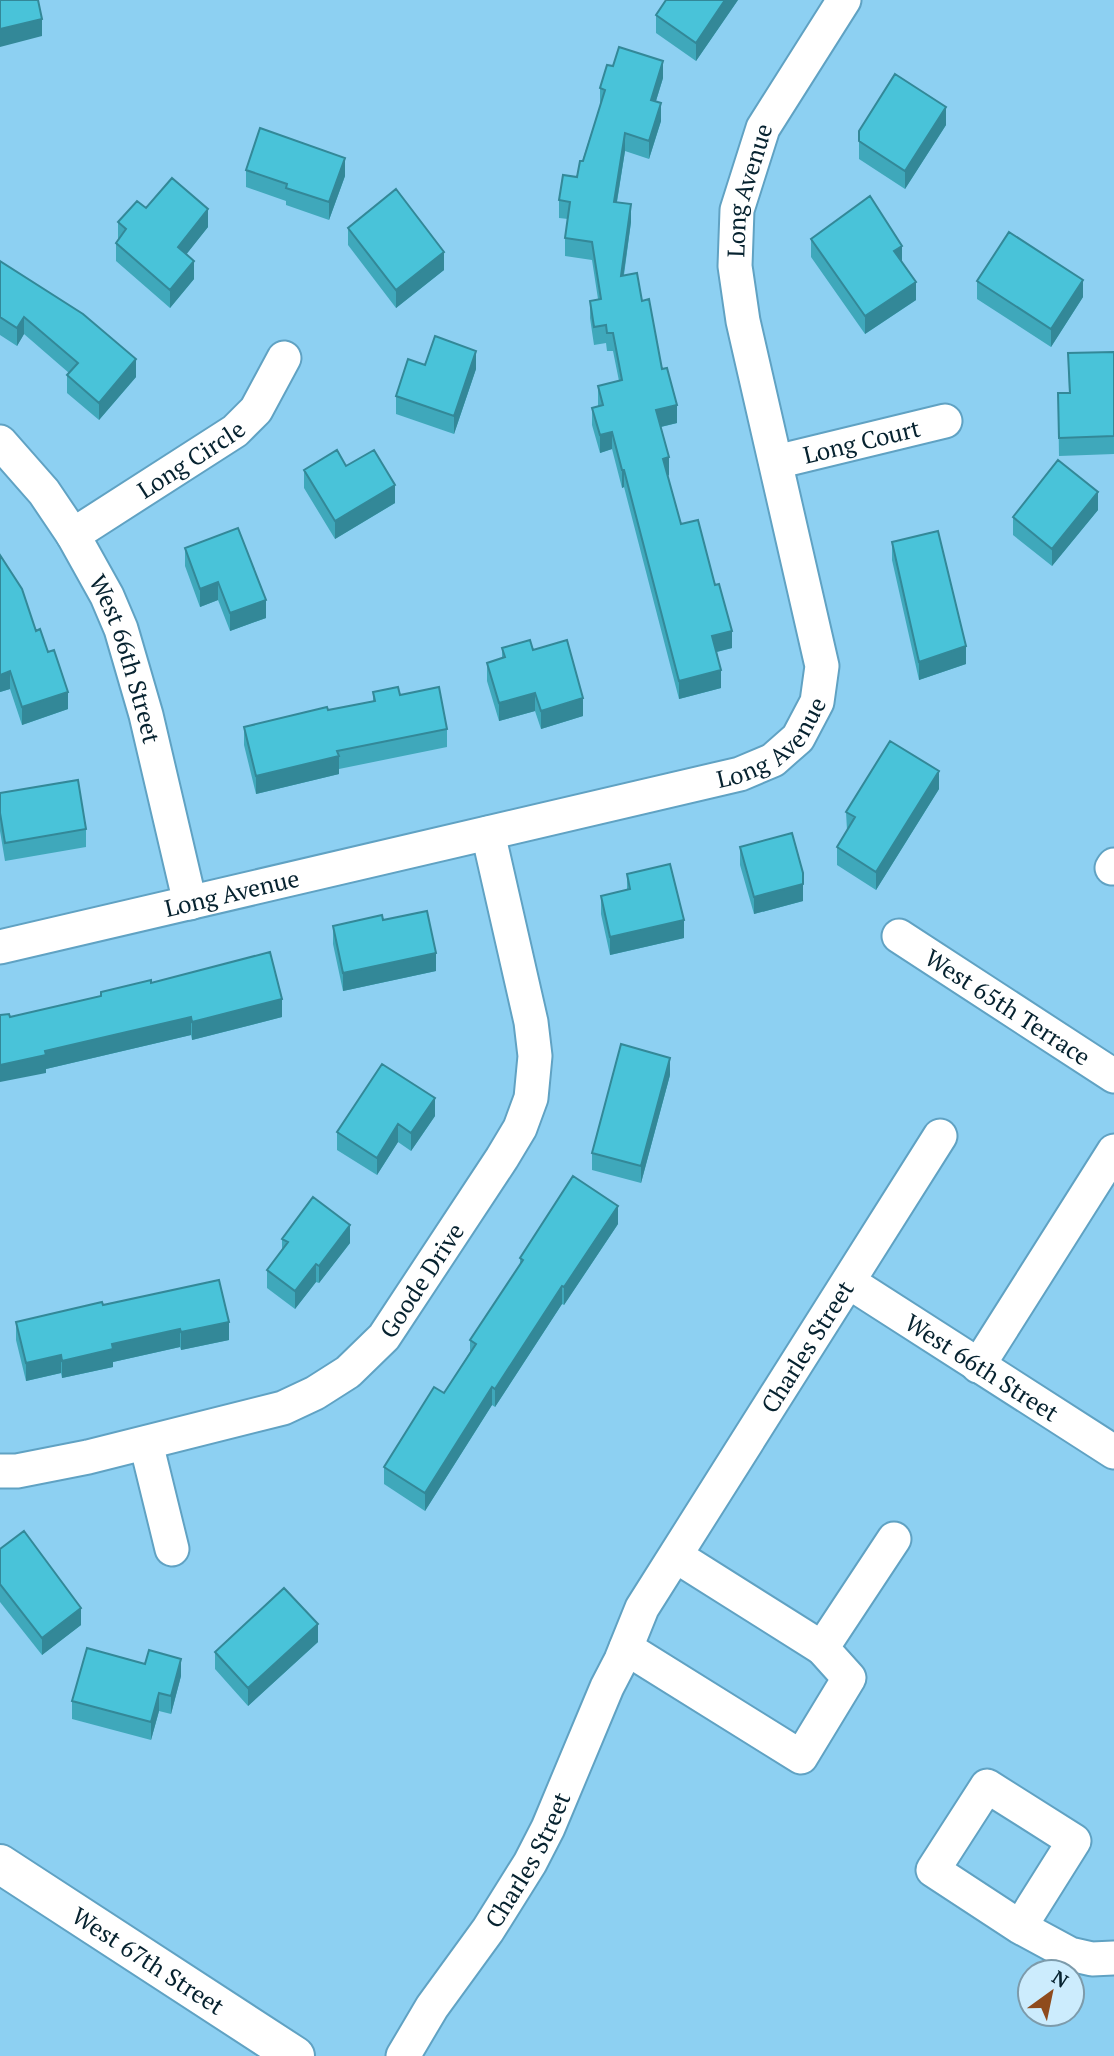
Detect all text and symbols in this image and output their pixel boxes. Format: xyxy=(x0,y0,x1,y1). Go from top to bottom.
street label: Long Avenue xyxy=(719,119,779,258)
street label: Long Court xyxy=(800,412,923,471)
street label: Long Circle xyxy=(131,414,252,506)
street label: West 66th Street xyxy=(82,568,168,747)
street label: Long Avenue xyxy=(713,691,833,795)
street label: Long Avenue xyxy=(161,862,302,924)
street label: West 65th Terrace xyxy=(919,941,1097,1073)
street label: Goode Drive xyxy=(372,1217,471,1344)
street label: Charles Street xyxy=(753,1274,861,1419)
street label: West 66th Street xyxy=(899,1306,1065,1429)
street label: Charles Street xyxy=(477,1787,577,1934)
street label: West 67th Street xyxy=(66,1899,231,2022)
north arrow xyxy=(1016,1958,1086,2028)
text: N xyxy=(1048,1964,1074,1993)

